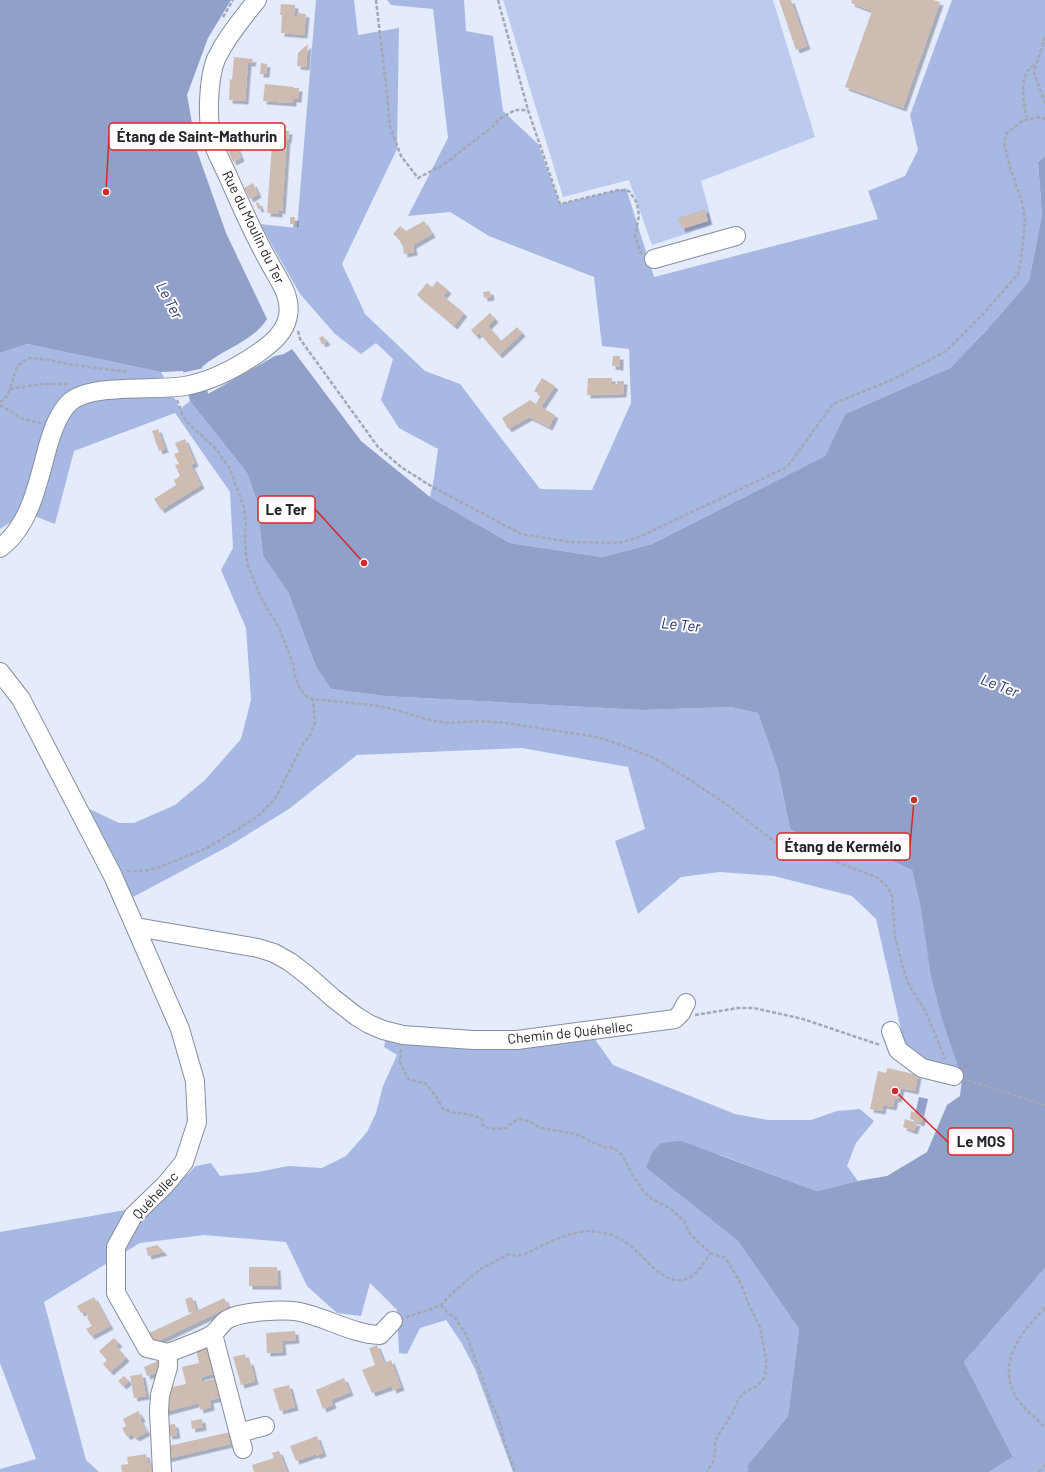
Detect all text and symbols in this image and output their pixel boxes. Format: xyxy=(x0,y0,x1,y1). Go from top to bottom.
callout: Étang de Saint-Mathurin xyxy=(109,123,285,150)
text: Étang de Saint-Mathurin xyxy=(117,127,277,145)
street label: Rue du Moulin du Ter xyxy=(219,168,289,286)
water label: Le Ter xyxy=(153,278,187,322)
callout: Le Ter xyxy=(258,496,315,523)
text: Le Ter xyxy=(265,500,307,518)
water label: Le Ter xyxy=(661,613,702,635)
water label: Le Ter xyxy=(978,670,1022,701)
callout: Étang de Kermélo xyxy=(777,833,910,860)
text: Étang de Kermélo xyxy=(784,837,902,855)
street label: Chemin de Quéhellec xyxy=(506,1017,634,1047)
callout: Le MOS xyxy=(948,1128,1013,1155)
text: Le MOS xyxy=(957,1132,1005,1150)
street label: Quéhellec xyxy=(129,1168,181,1222)

